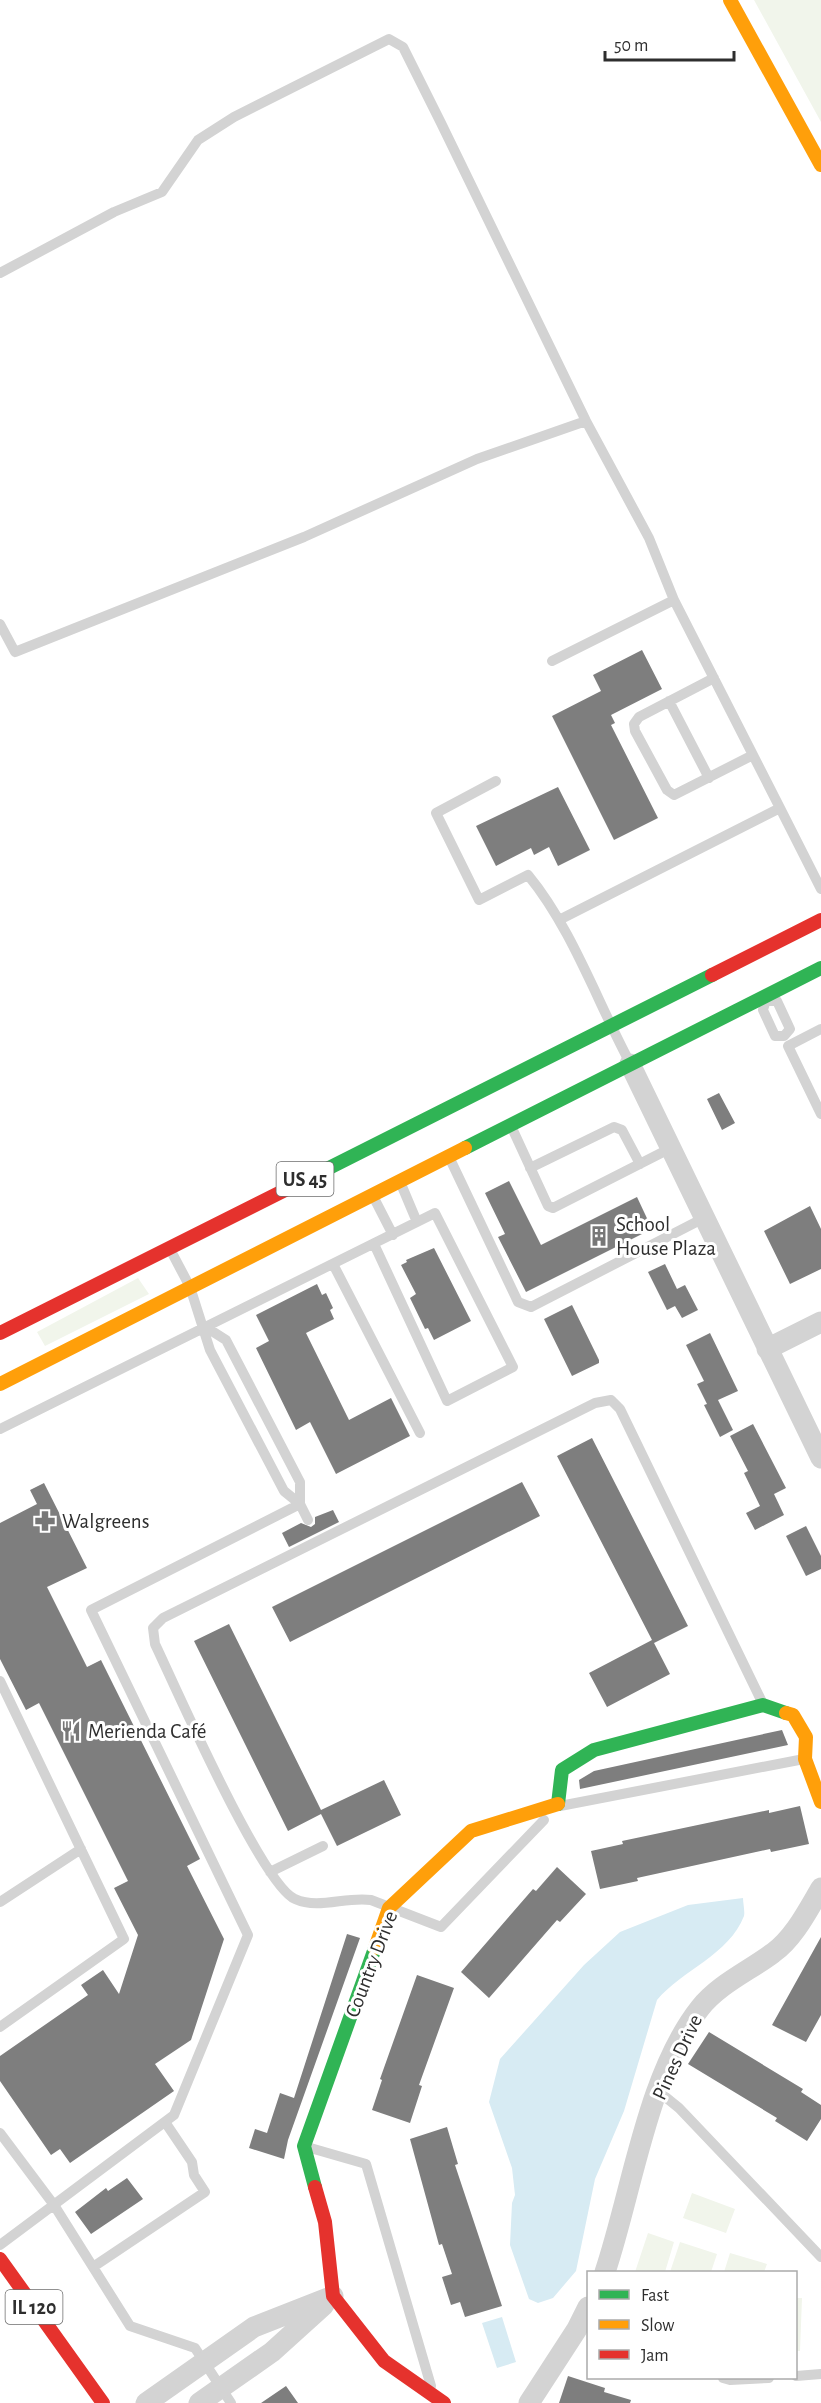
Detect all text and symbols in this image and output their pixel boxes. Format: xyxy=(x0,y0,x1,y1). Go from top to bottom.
scale bar xyxy=(605,24,734,62)
text: 50 m xyxy=(614,37,648,55)
road number: US 45 xyxy=(276,1162,334,1196)
place label: School House Plaza xyxy=(616,1214,716,1259)
building icon: School House Plaza xyxy=(587,1224,611,1248)
pharmacy icon: Walgreens xyxy=(33,1509,57,1533)
place label: Walgreens xyxy=(62,1511,149,1532)
restaurant icon: Merienda Café xyxy=(59,1719,83,1743)
place label: Merienda Café xyxy=(88,1721,206,1742)
street label: Country Drive xyxy=(342,1908,401,2020)
street label: Pines Drive xyxy=(649,2011,706,2103)
legend xyxy=(587,2271,797,2379)
text: Fast xyxy=(641,2287,669,2305)
road number: IL 120 xyxy=(6,2290,63,2324)
text: Slow xyxy=(641,2317,674,2335)
text: Jam xyxy=(641,2347,669,2365)

